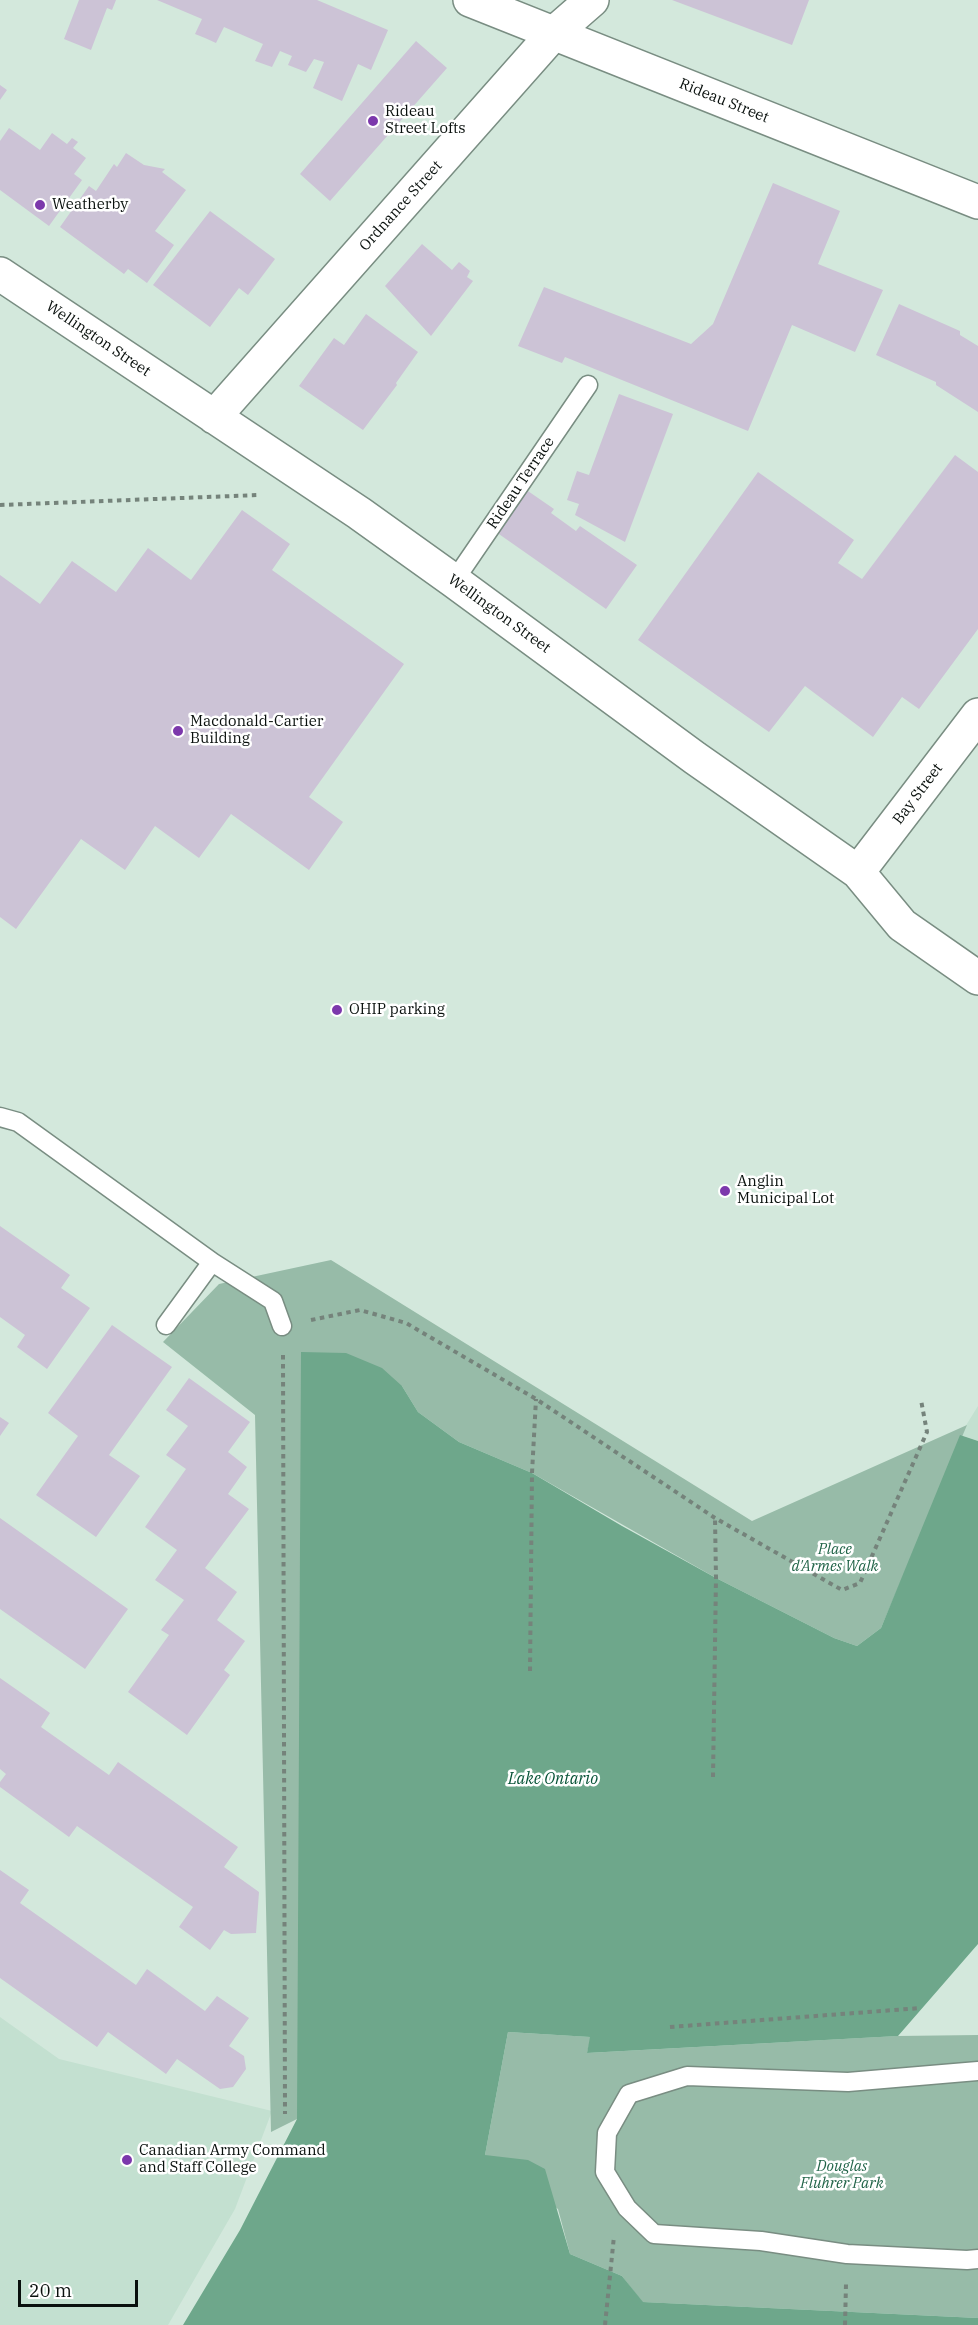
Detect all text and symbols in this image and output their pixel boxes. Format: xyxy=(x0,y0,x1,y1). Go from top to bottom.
street label: Rideau Street xyxy=(677,75,771,127)
place label: Rideau Street Lofts xyxy=(385,103,466,138)
marker: Rideau Street Lofts xyxy=(366,114,380,128)
street label: Ordnance Street xyxy=(356,157,446,255)
place label: Weatherby xyxy=(52,196,128,214)
marker: Weatherby xyxy=(33,198,47,212)
street label: Wellington Street xyxy=(42,297,154,381)
street label: Rideau Terrace xyxy=(484,434,558,532)
street label: Wellington Street xyxy=(444,571,554,657)
place label: Macdonald-Cartier Building xyxy=(190,713,323,748)
marker: Macdonald-Cartier Building xyxy=(171,724,185,738)
street label: Bay Street xyxy=(889,760,947,828)
place label: OHIP parking xyxy=(349,1001,445,1019)
marker: OHIP parking xyxy=(330,1003,344,1017)
place label: Anglin Municipal Lot xyxy=(737,1173,834,1208)
marker: Anglin Municipal Lot xyxy=(718,1184,732,1198)
park label: Place d'Armes Walk xyxy=(791,1541,879,1576)
water label: Lake Ontario xyxy=(508,1769,598,1789)
place label: Canadian Army Command and Staff College xyxy=(139,2142,326,2177)
marker: Canadian Army Command and Staff College xyxy=(120,2153,134,2167)
park label: Douglas Fluhrer Park xyxy=(800,2158,884,2193)
scale bar xyxy=(21,2268,141,2306)
text: 20 m xyxy=(29,2279,72,2302)

